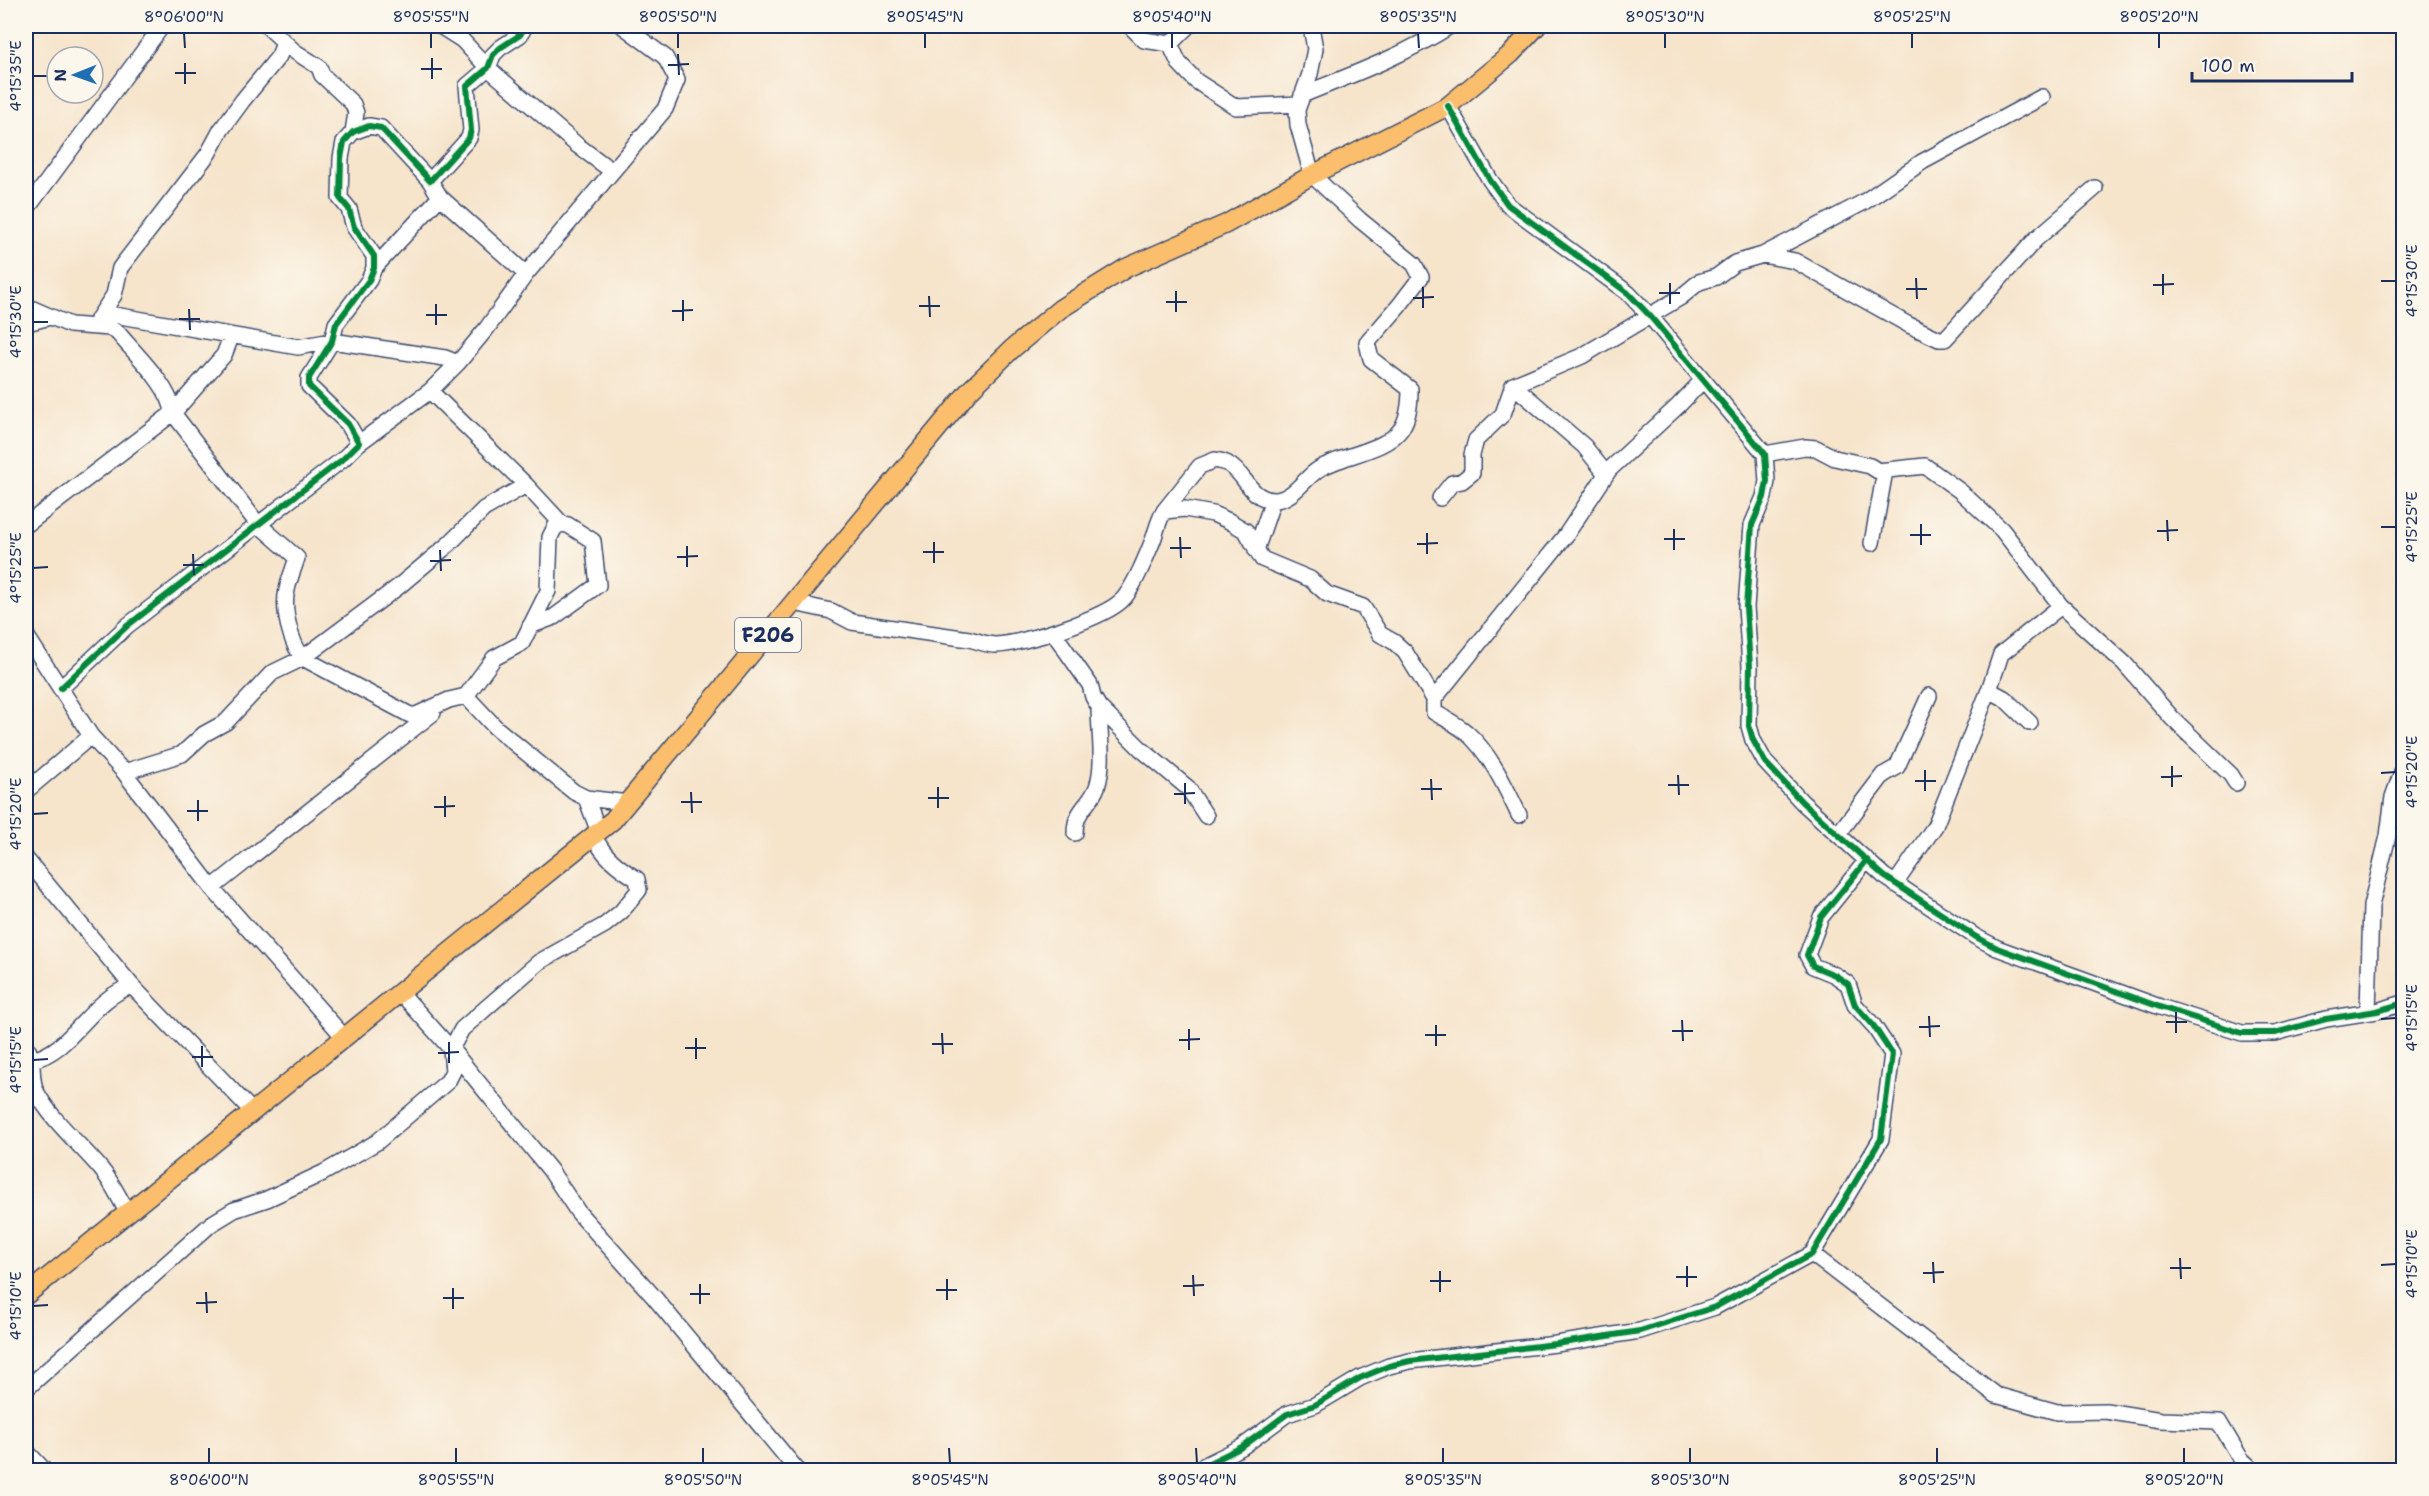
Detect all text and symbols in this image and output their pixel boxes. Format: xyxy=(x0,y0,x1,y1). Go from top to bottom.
text: 8°06'00"N xyxy=(144,7,224,27)
text: 8°05'55"N xyxy=(393,7,469,27)
text: 8°05'50"N xyxy=(639,7,717,27)
text: 8°05'45"N xyxy=(886,7,964,27)
text: 8°05'40"N xyxy=(1132,7,1212,27)
text: 8°05'35"N xyxy=(1379,7,1457,27)
text: 8°05'30"N xyxy=(1625,7,1705,27)
text: 8°05'25"N xyxy=(1873,7,1951,27)
text: 8°05'20"N xyxy=(2119,7,2199,27)
text: 4°15'35"E xyxy=(6,40,26,112)
north arrow xyxy=(45,45,105,105)
scale bar xyxy=(2192,45,2352,83)
text: 100 m xyxy=(2201,54,2255,78)
text: N xyxy=(50,69,71,82)
text: 4°15'30"E xyxy=(2402,244,2422,318)
text: 4°15'30"E xyxy=(6,285,26,359)
text: 4°15'25"E xyxy=(2402,491,2422,563)
text: 4°15'25"E xyxy=(6,532,26,604)
road number: F206 xyxy=(735,618,801,652)
text: 4°15'20"E xyxy=(2402,736,2422,808)
text: 4°15'20"E xyxy=(6,778,26,850)
text: 4°15'15"E xyxy=(2402,984,2422,1052)
text: 4°15'15"E xyxy=(6,1026,26,1094)
text: 4°15'10"E xyxy=(2402,1229,2422,1299)
text: 4°15'10"E xyxy=(6,1271,26,1341)
text: 8°06'00"N xyxy=(169,1470,249,1490)
text: 8°05'55"N xyxy=(418,1470,494,1490)
text: 8°05'50"N xyxy=(664,1470,742,1490)
text: 8°05'45"N xyxy=(911,1470,989,1490)
text: 8°05'40"N xyxy=(1157,1470,1237,1490)
text: 8°05'35"N xyxy=(1404,1470,1482,1490)
text: 8°05'30"N xyxy=(1650,1470,1730,1490)
text: 8°05'25"N xyxy=(1898,1470,1976,1490)
text: 8°05'20"N xyxy=(2144,1470,2224,1490)

